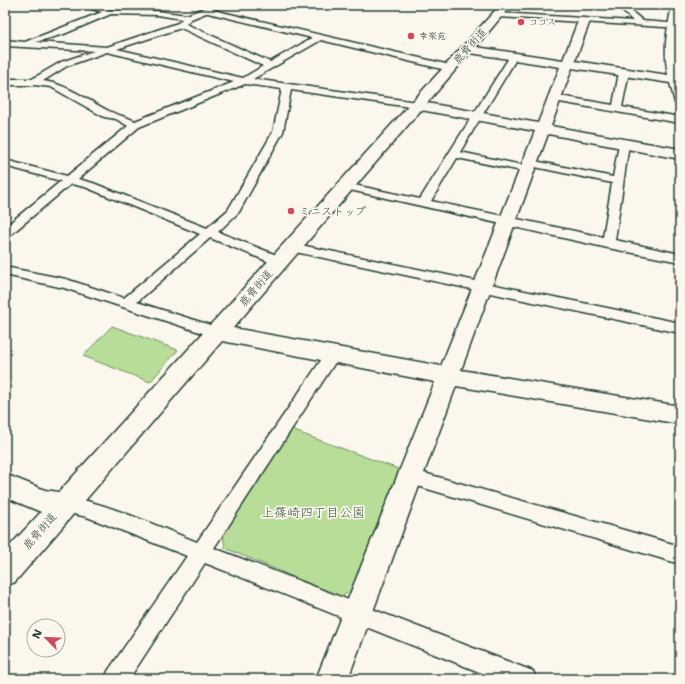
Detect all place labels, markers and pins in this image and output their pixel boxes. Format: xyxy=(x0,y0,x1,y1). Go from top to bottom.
place label: ココス xyxy=(529,16,556,28)
marker: ココス xyxy=(516,17,526,27)
place label: 幸楽苑 xyxy=(419,30,446,42)
marker: 幸楽苑 xyxy=(406,31,416,41)
place label: ミニストップ xyxy=(299,204,366,219)
marker: ミニストップ xyxy=(286,206,296,216)

